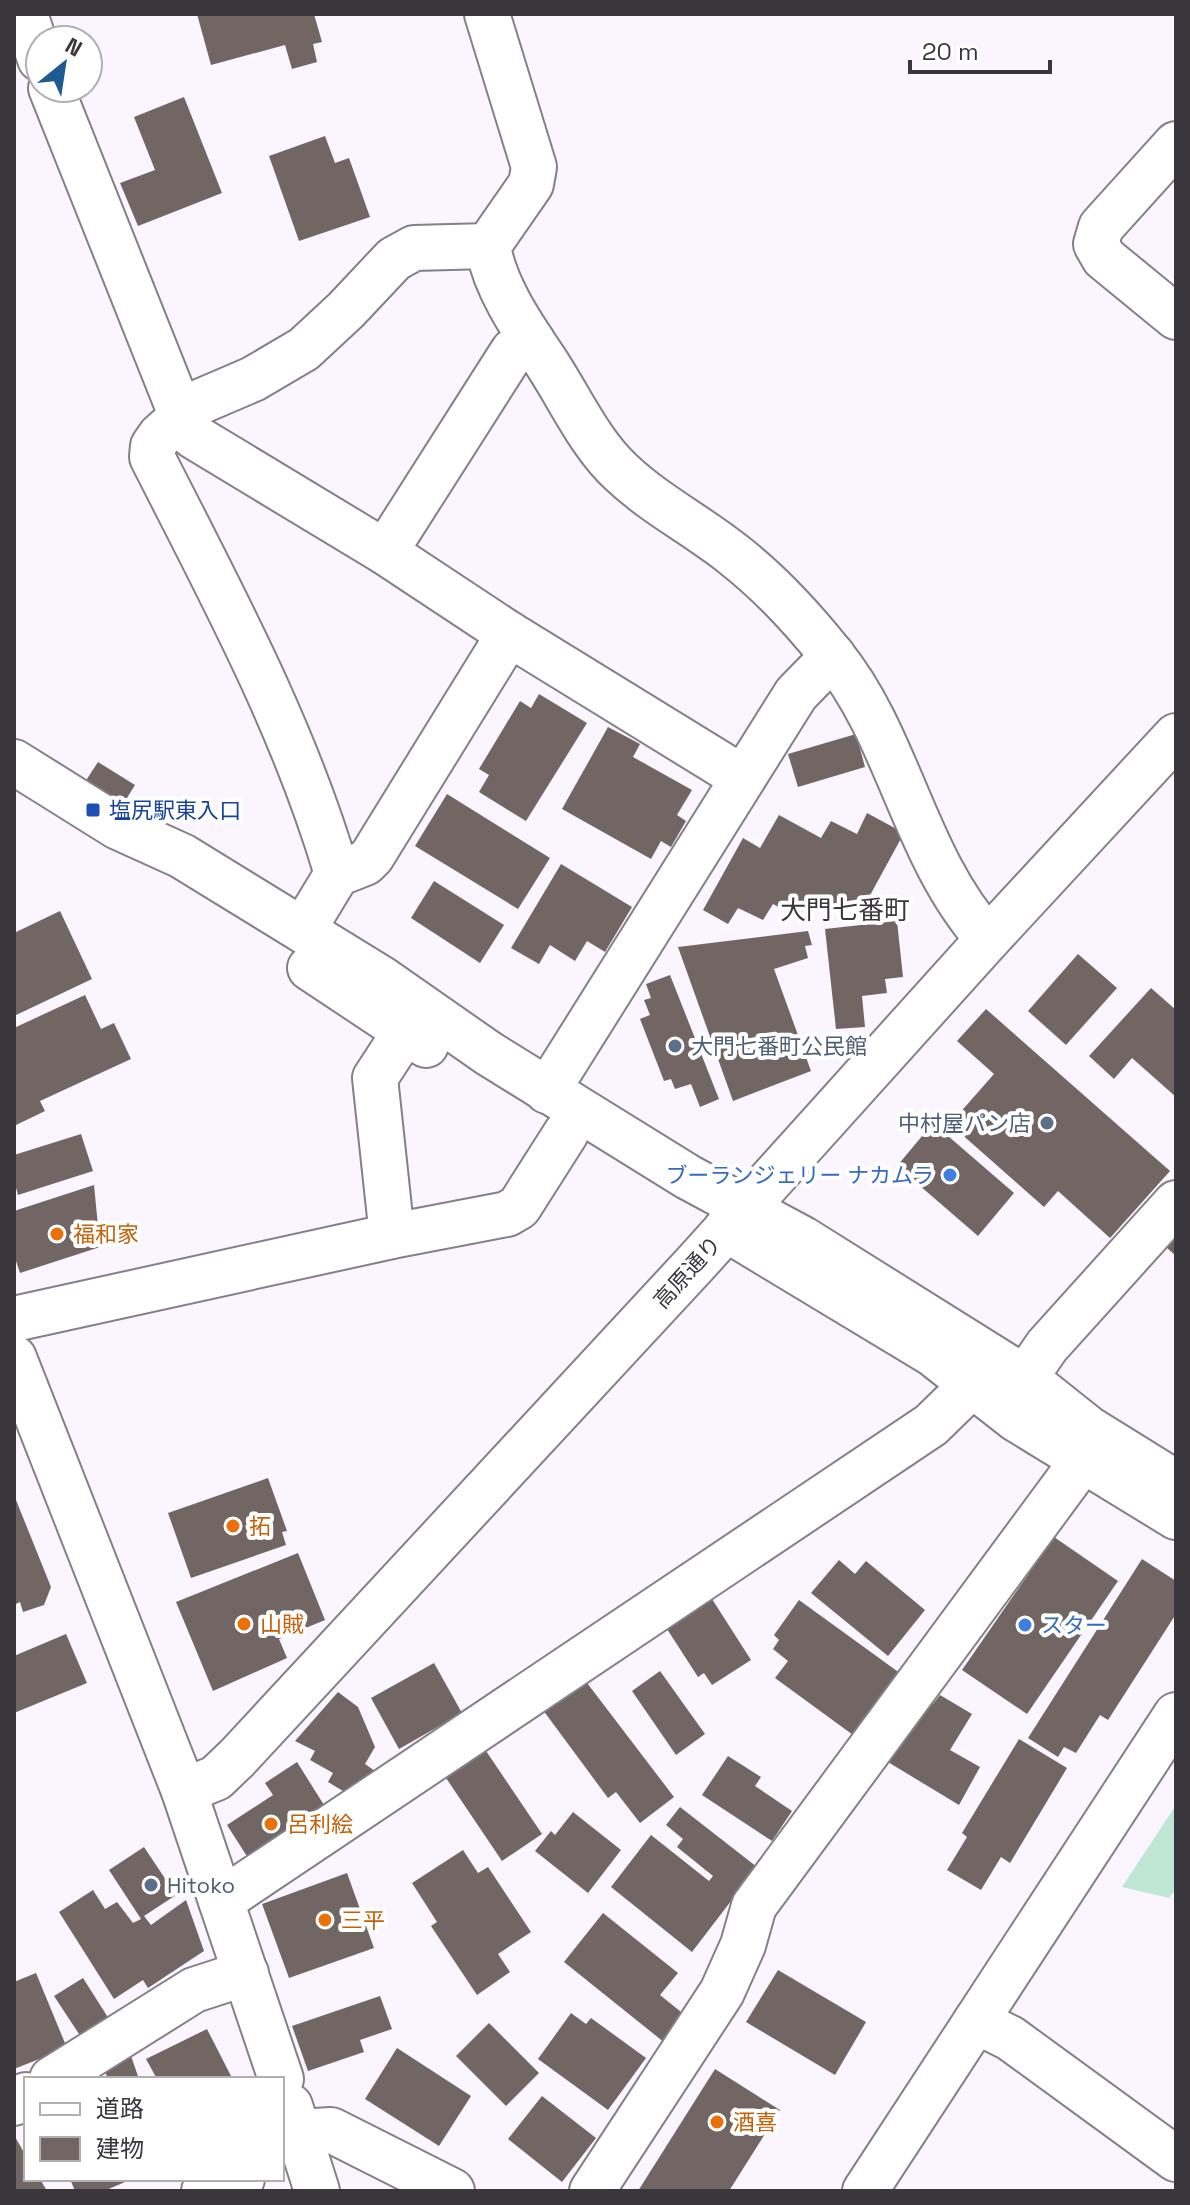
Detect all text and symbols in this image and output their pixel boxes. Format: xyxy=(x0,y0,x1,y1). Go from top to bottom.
north arrow xyxy=(24,24,104,104)
scale bar xyxy=(910,24,1050,74)
text: N xyxy=(61,31,87,62)
text: 20 m xyxy=(922,36,979,67)
place label: 塩尻駅東入口 xyxy=(109,796,241,824)
marker: 塩尻駅東入口 xyxy=(84,801,102,819)
district label: 大門七番町 xyxy=(780,893,910,927)
place label: 大門七番町公民館 xyxy=(691,1032,867,1060)
marker: 大門七番町公民館 xyxy=(666,1037,684,1055)
place label: 中村屋パン店 xyxy=(898,1109,1031,1137)
marker: 中村屋パン店 xyxy=(1038,1114,1056,1132)
place label: ブーランジェリー ナカムラ xyxy=(665,1161,934,1189)
marker: ブーランジェリー ナカムラ xyxy=(941,1166,959,1184)
place label: 福和家 xyxy=(73,1220,139,1248)
marker: 福和家 xyxy=(48,1225,66,1243)
street label: 高原通り xyxy=(647,1230,727,1314)
place label: 拓 xyxy=(249,1512,271,1540)
marker: 拓 xyxy=(224,1517,242,1535)
place label: 山賊 xyxy=(260,1610,304,1638)
place label: スター xyxy=(1041,1611,1107,1639)
marker: 山賊 xyxy=(235,1615,253,1633)
marker: スター xyxy=(1016,1616,1034,1634)
place label: 呂利絵 xyxy=(287,1810,353,1838)
marker: 呂利絵 xyxy=(262,1815,280,1833)
place label: Hitoko xyxy=(167,1871,235,1899)
marker: Hitoko xyxy=(142,1876,160,1894)
place label: 三平 xyxy=(341,1906,385,1934)
marker: 三平 xyxy=(316,1911,334,1929)
legend xyxy=(24,2077,284,2181)
text: 道路 xyxy=(96,2093,144,2124)
place label: 酒喜 xyxy=(733,2108,777,2136)
marker: 酒喜 xyxy=(708,2113,726,2131)
text: 建物 xyxy=(96,2133,144,2164)

